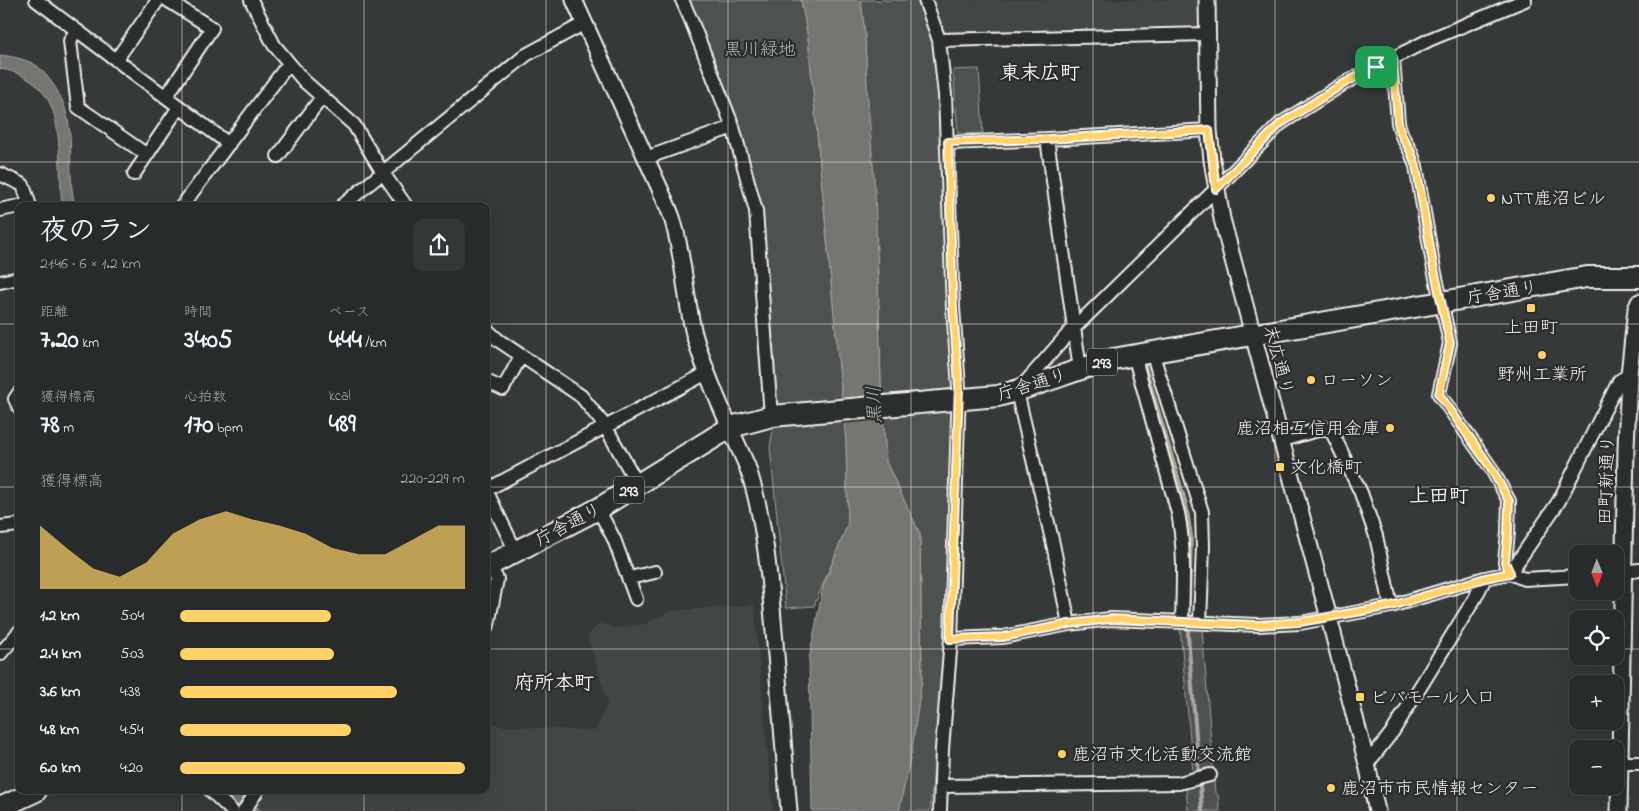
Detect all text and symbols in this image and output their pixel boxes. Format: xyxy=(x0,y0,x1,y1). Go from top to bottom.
park label: 黒川緑地 xyxy=(724,38,796,64)
pin xyxy=(1355,46,1397,88)
icon: arrive xyxy=(1362,53,1390,81)
district label: 東末広町 xyxy=(1000,60,1080,89)
place label: NTT鹿沼ビル xyxy=(1501,187,1605,213)
marker: NTT鹿沼ビル xyxy=(1485,192,1497,204)
text: 夜のラン xyxy=(40,212,152,253)
button: share xyxy=(413,219,465,271)
text: 21:46 · 6 × 1.2 km xyxy=(40,252,141,276)
street label: 庁舎通り xyxy=(1465,276,1540,312)
text: 距離 xyxy=(40,302,68,323)
text: 時間 xyxy=(184,302,212,323)
text: ペース xyxy=(329,302,370,323)
marker: 上田町 xyxy=(1525,302,1537,314)
place label: 上田町 xyxy=(1504,316,1558,342)
street label: 末広通り xyxy=(1255,322,1299,399)
text: 7.20 xyxy=(40,323,79,359)
text: 34:05 xyxy=(184,323,232,359)
text: 4:44 xyxy=(329,323,362,359)
text: km xyxy=(79,333,99,354)
text: /km xyxy=(362,333,387,354)
road number: 293 xyxy=(1087,348,1117,376)
marker: 野州工業所 xyxy=(1536,349,1548,361)
street label: 庁舎通り xyxy=(994,363,1071,409)
place label: 野州工業所 xyxy=(1497,363,1587,389)
place label: ローソン xyxy=(1321,369,1393,395)
marker: ローソン xyxy=(1305,374,1317,386)
water label: 黒川 xyxy=(861,385,890,424)
text: kcal xyxy=(329,386,351,407)
text: 獲得標高 xyxy=(40,387,96,408)
text: 心拍数 xyxy=(184,387,226,408)
text: 489 xyxy=(329,407,356,443)
text: 78 xyxy=(40,408,60,444)
text: 170 xyxy=(184,408,213,444)
place label: 鹿沼相互信用金庫 xyxy=(1236,417,1380,443)
text: m xyxy=(60,418,74,439)
text: bpm xyxy=(213,418,243,439)
marker: 鹿沼相互信用金庫 xyxy=(1384,422,1396,434)
street label: 田町新通り xyxy=(1593,435,1623,525)
place label: 文化橋町 xyxy=(1290,456,1362,482)
marker: 文化橋町 xyxy=(1274,461,1286,473)
text: 220–229 m xyxy=(400,467,465,491)
text: 獲得標高 xyxy=(40,470,104,494)
road number: 293 xyxy=(614,476,644,504)
district label: 上田町 xyxy=(1409,483,1469,512)
street label: 庁舎通り xyxy=(531,497,607,554)
north arrow xyxy=(1569,545,1624,600)
map controls xyxy=(1569,545,1624,795)
text: 1.2 km xyxy=(40,604,80,628)
text: 5:04 xyxy=(120,604,144,628)
button: locate xyxy=(1569,610,1624,665)
text: 2.4 km xyxy=(40,642,81,666)
text: 5:03 xyxy=(120,642,144,666)
district label: 府所本町 xyxy=(514,670,594,699)
button: + xyxy=(1569,675,1624,730)
text: 3.6 km xyxy=(40,680,80,704)
text: 4:38 xyxy=(120,680,141,704)
place label: ビバモール入口 xyxy=(1370,686,1495,712)
marker: ビバモール入口 xyxy=(1354,691,1366,703)
text: 4.8 km xyxy=(40,718,79,742)
text: 4:54 xyxy=(120,718,144,742)
button: − xyxy=(1569,740,1624,795)
place label: 鹿沼市文化活動交流館 xyxy=(1072,743,1252,769)
marker: 鹿沼市文化活動交流館 xyxy=(1056,748,1068,760)
text: 6.0 km xyxy=(40,756,81,780)
text: 4:20 xyxy=(120,756,143,780)
place label: 鹿沼市市民情報センター xyxy=(1341,777,1538,803)
marker: 鹿沼市市民情報センター xyxy=(1325,782,1337,794)

